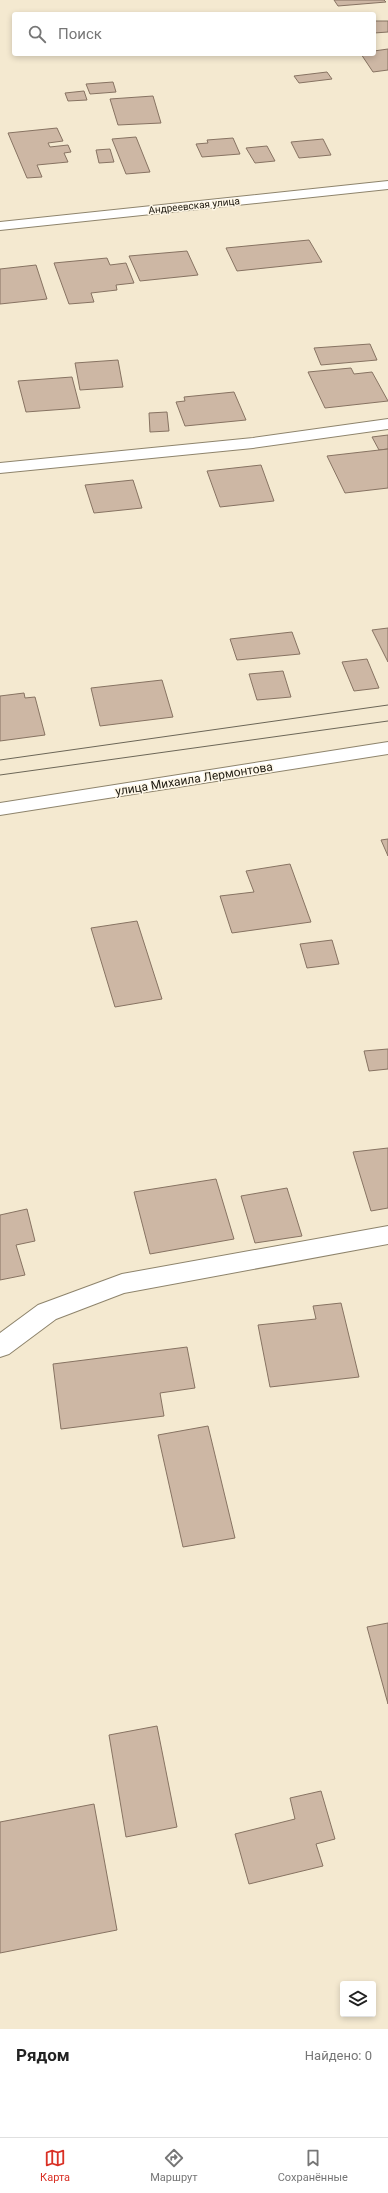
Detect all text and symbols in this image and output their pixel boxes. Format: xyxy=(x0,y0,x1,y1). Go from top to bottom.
search box xyxy=(12,12,376,56)
icon: search xyxy=(26,23,48,45)
text: Поиск xyxy=(58,25,102,43)
street label: Андреевская улица xyxy=(148,195,240,216)
street label: улица Михаила Лермонтова xyxy=(114,760,274,798)
map controls xyxy=(340,1981,376,2017)
button: layers xyxy=(340,1981,376,2017)
text: Рядом xyxy=(16,2045,70,2065)
text: Найдено: 0 xyxy=(305,2048,372,2063)
tab: Карта xyxy=(40,2147,70,2184)
tab: Маршрут xyxy=(150,2147,198,2184)
tab: Сохранённые xyxy=(278,2147,348,2184)

